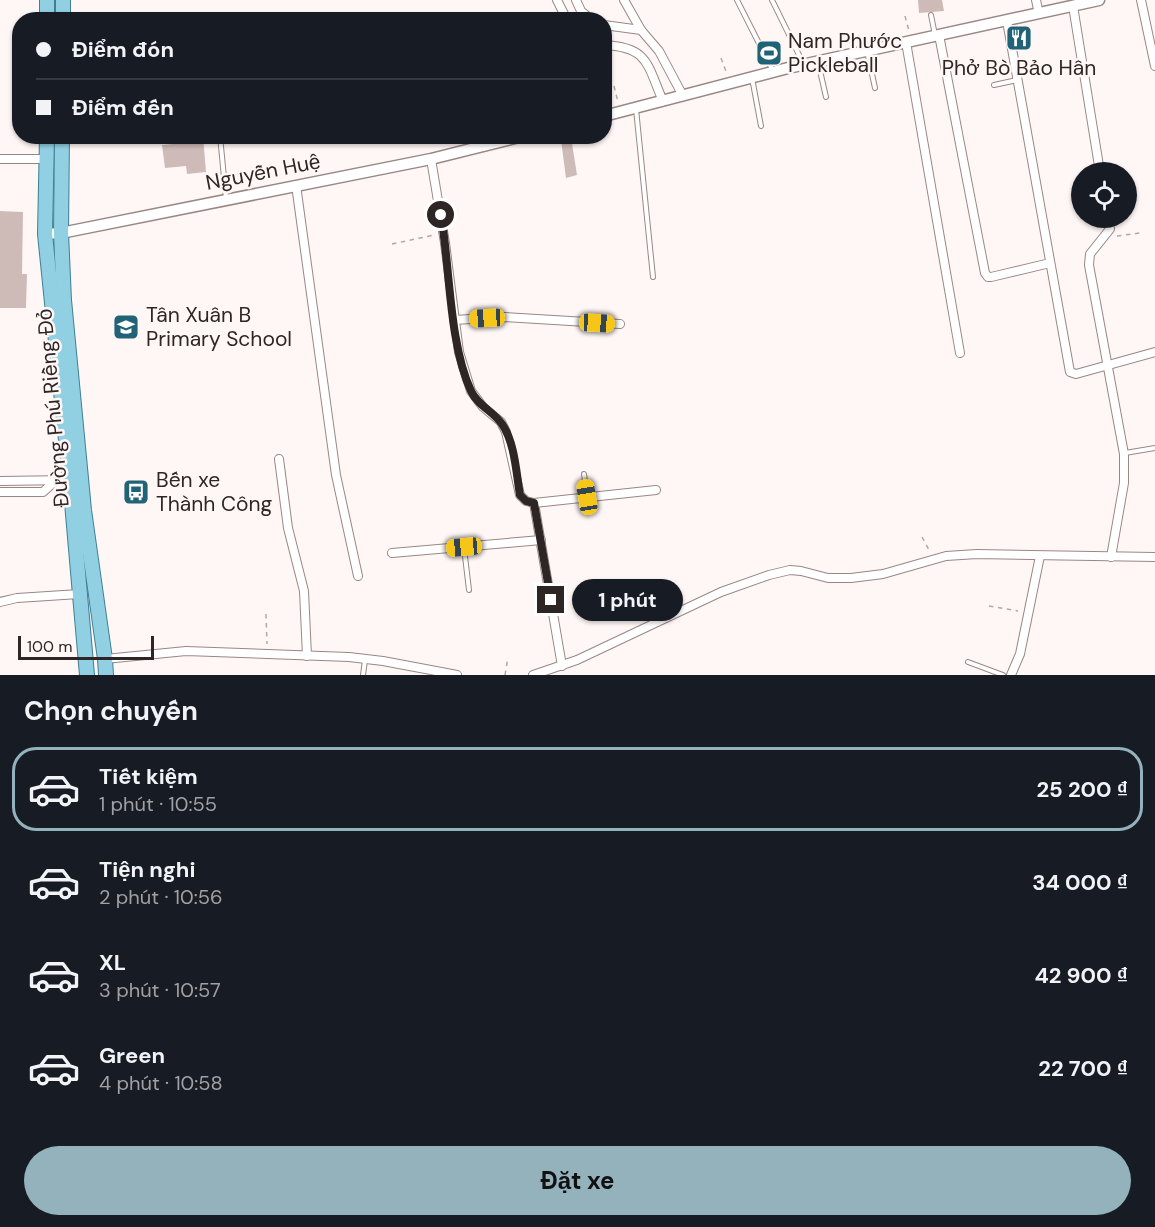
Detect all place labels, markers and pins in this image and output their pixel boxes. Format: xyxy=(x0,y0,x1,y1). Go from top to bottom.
restaurant icon: Phở Bò Bảo Hân xyxy=(1004,23,1034,53)
place label: Nam Phước Pickleball xyxy=(788,27,902,79)
sports icon: Nam Phước Pickleball xyxy=(754,38,784,68)
place label: Phở Bò Bảo Hân xyxy=(942,54,1096,82)
place label: Tân Xuân B Primary School xyxy=(146,301,292,353)
school or university icon: Tân Xuân B Primary School xyxy=(111,312,141,342)
place label: Bến xe Thành Công xyxy=(156,466,273,518)
bus stop icon: Bến xe Thành Công xyxy=(121,477,151,507)

